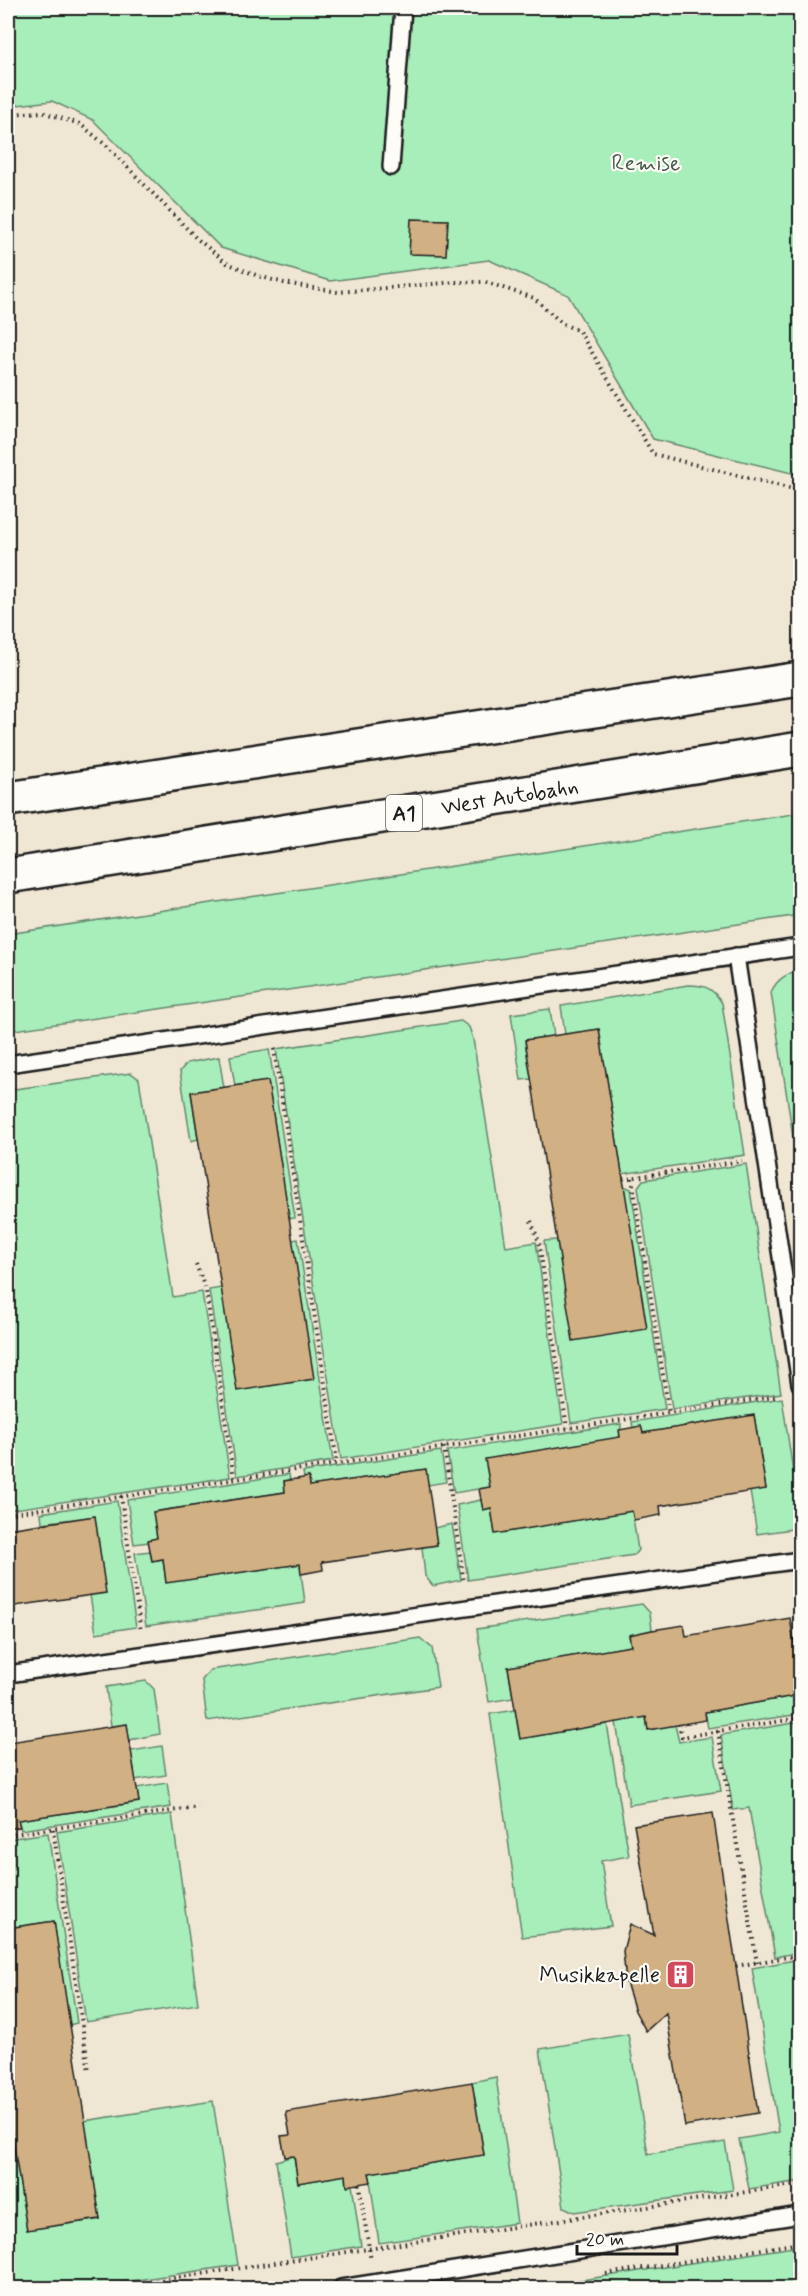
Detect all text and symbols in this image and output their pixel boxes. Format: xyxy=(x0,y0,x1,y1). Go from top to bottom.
park label: Remise xyxy=(612,150,680,178)
street label: West Autobahn xyxy=(439,773,580,822)
road number: A1 xyxy=(386,795,422,831)
building icon: Musikkapelle xyxy=(665,1958,697,1990)
place label: Musikkapelle xyxy=(539,1962,660,1990)
scale bar xyxy=(577,2218,678,2256)
text: 20 m xyxy=(586,2228,624,2252)

